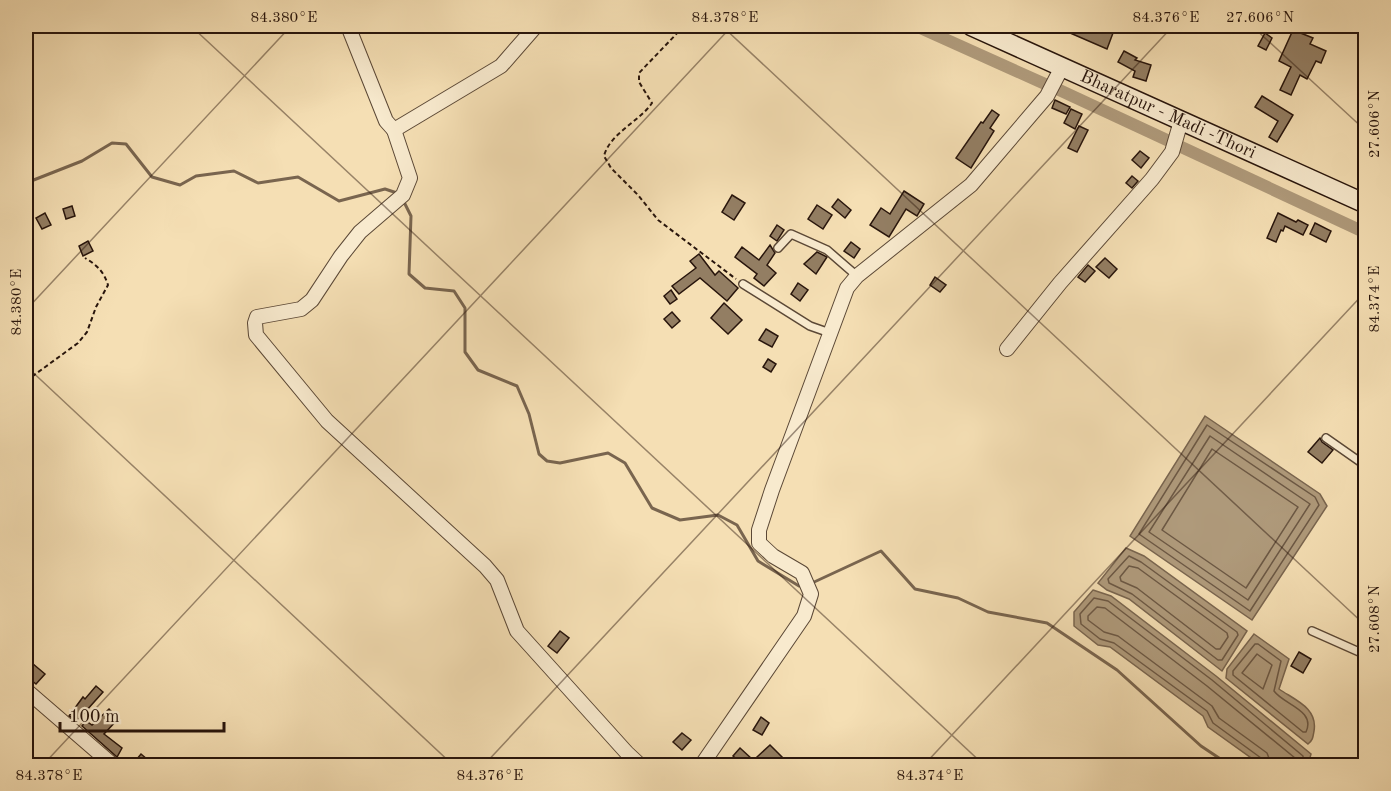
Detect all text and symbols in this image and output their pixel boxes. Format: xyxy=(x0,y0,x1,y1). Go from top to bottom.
text: 84.380°E xyxy=(251,11,317,26)
text: 84.378°E xyxy=(692,11,758,26)
text: 84.376°E xyxy=(1133,11,1199,26)
text: 27.606°N xyxy=(1226,11,1294,26)
street label: Bharatpur - Madi -Thori xyxy=(1077,67,1259,162)
text: 27.606°N xyxy=(1368,90,1383,158)
text: 84.374°E xyxy=(1368,266,1383,332)
text: 84.380°E xyxy=(10,269,25,335)
text: 27.608°N xyxy=(1368,585,1383,653)
scale bar xyxy=(60,695,224,733)
text: 100 m xyxy=(69,708,120,726)
text: 84.378°E xyxy=(16,769,82,784)
text: 84.376°E xyxy=(457,769,523,784)
text: 84.374°E xyxy=(897,769,963,784)

